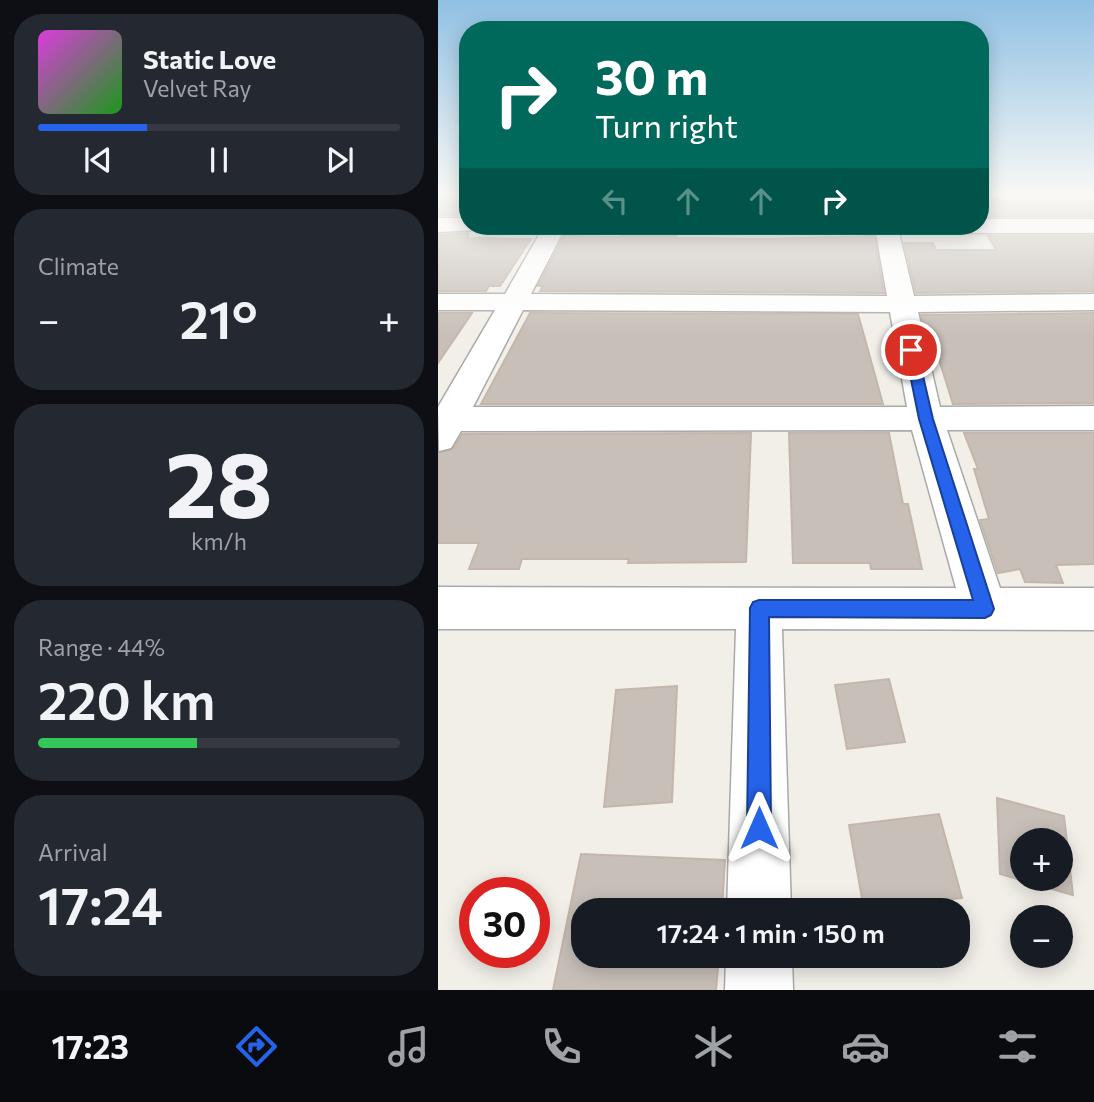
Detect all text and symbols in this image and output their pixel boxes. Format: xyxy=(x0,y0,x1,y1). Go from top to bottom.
text: Static Love xyxy=(143,43,276,74)
text: 30 m xyxy=(595,45,708,105)
icon: right xyxy=(480,49,571,140)
text: Velvet Ray xyxy=(143,74,251,102)
text: Turn right xyxy=(595,105,738,145)
icon: previous xyxy=(79,141,117,179)
icon: pause xyxy=(200,141,238,179)
icon: next xyxy=(321,141,359,179)
icon: left xyxy=(596,182,634,220)
icon: ahead xyxy=(669,182,707,220)
icon: ahead xyxy=(742,182,780,220)
icon: right xyxy=(815,182,853,220)
text: Climate xyxy=(38,252,119,280)
text: 21° xyxy=(179,286,258,350)
text: − xyxy=(38,295,60,342)
text: + xyxy=(378,295,400,342)
pin xyxy=(881,320,941,380)
icon: arrive xyxy=(892,331,930,369)
text: 28 xyxy=(165,425,273,537)
text: km/h xyxy=(191,527,247,555)
text: Range · 44% xyxy=(38,633,165,661)
text: 220 km xyxy=(38,667,215,731)
position arrow xyxy=(722,791,796,865)
map controls xyxy=(1010,828,1073,968)
button: + xyxy=(1010,828,1073,891)
text: Arrival xyxy=(38,838,108,866)
text: 17:24 xyxy=(38,872,163,936)
speed limit sign: 30 xyxy=(459,877,550,968)
button: − xyxy=(1010,905,1073,968)
text: 17:24 · 1 min · 150 m xyxy=(656,917,885,948)
icon: directions xyxy=(232,1022,281,1071)
icon: music xyxy=(384,1022,433,1071)
icon: phone xyxy=(537,1022,586,1071)
icon: climate xyxy=(689,1022,738,1071)
icon: car xyxy=(841,1022,890,1071)
icon: filters xyxy=(993,1022,1042,1071)
text: 17:23 xyxy=(52,1026,129,1066)

